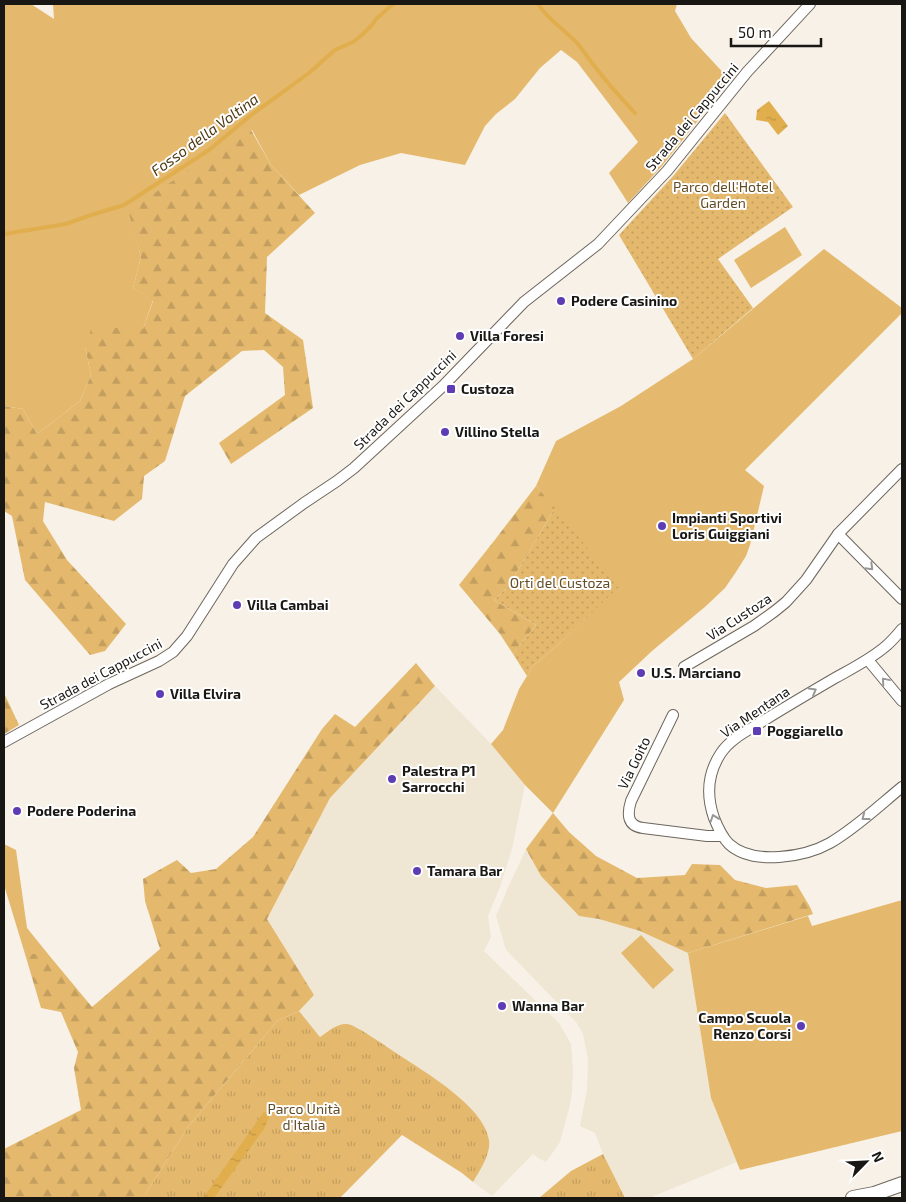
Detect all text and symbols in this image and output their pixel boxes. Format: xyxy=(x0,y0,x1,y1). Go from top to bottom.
scale bar xyxy=(731,15,821,47)
text: 50 m xyxy=(738,23,772,41)
street label: Strada dei Cappuccini xyxy=(641,59,742,174)
water label: Fosso della Voltina xyxy=(147,89,262,179)
park label: Parco dell'Hotel Garden xyxy=(673,178,774,211)
place label: Podere Casinino xyxy=(571,292,677,309)
marker: Podere Casinino xyxy=(555,295,567,307)
place label: Villa Foresi xyxy=(470,327,544,344)
marker: Villa Foresi xyxy=(454,330,466,342)
street label: Strada dei Cappuccini xyxy=(350,346,459,453)
place label: Custoza xyxy=(461,380,514,397)
marker: Custoza xyxy=(445,383,457,395)
place label: Villino Stella xyxy=(455,423,540,440)
marker: Villino Stella xyxy=(439,426,451,438)
place label: Impianti Sportivi Loris Guiggiani xyxy=(672,509,782,542)
marker: Impianti Sportivi Loris Guiggiani xyxy=(656,520,668,532)
one-way arrow xyxy=(864,561,873,570)
park label: Orti del Custoza xyxy=(510,574,610,591)
street label: Via Custoza xyxy=(703,589,774,644)
place label: Villa Cambai xyxy=(247,596,329,613)
marker: Villa Cambai xyxy=(231,599,243,611)
street label: Strada dei Cappuccini xyxy=(37,634,165,713)
place label: U.S. Marciano xyxy=(651,664,741,681)
marker: U.S. Marciano xyxy=(635,667,647,679)
one-way arrow xyxy=(881,677,890,686)
street label: Via Mentana xyxy=(717,682,792,741)
place label: Villa Elvira xyxy=(170,685,241,702)
one-way arrow xyxy=(808,687,817,697)
marker: Villa Elvira xyxy=(154,688,166,700)
place label: Poggiarello xyxy=(767,722,843,739)
marker: Poggiarello xyxy=(751,725,763,737)
street label: Via Goito xyxy=(614,734,654,792)
place label: Palestra P1 Sarrocchi xyxy=(402,762,476,795)
marker: Palestra P1 Sarrocchi xyxy=(386,773,398,785)
place label: Podere Poderina xyxy=(27,802,136,819)
marker: Podere Poderina xyxy=(11,805,23,817)
one-way arrow xyxy=(862,812,871,820)
one-way arrow xyxy=(710,814,720,822)
place label: Tamara Bar xyxy=(427,862,502,879)
marker: Tamara Bar xyxy=(411,865,423,877)
place label: Wanna Bar xyxy=(512,997,584,1014)
marker: Wanna Bar xyxy=(496,1000,508,1012)
place label: Campo Scuola Renzo Corsi xyxy=(698,1009,791,1042)
marker: Campo Scuola Renzo Corsi xyxy=(795,1020,807,1032)
park label: Parco Unità d'Italia xyxy=(267,1100,341,1133)
north arrow xyxy=(841,1137,891,1187)
text: N xyxy=(869,1148,888,1165)

